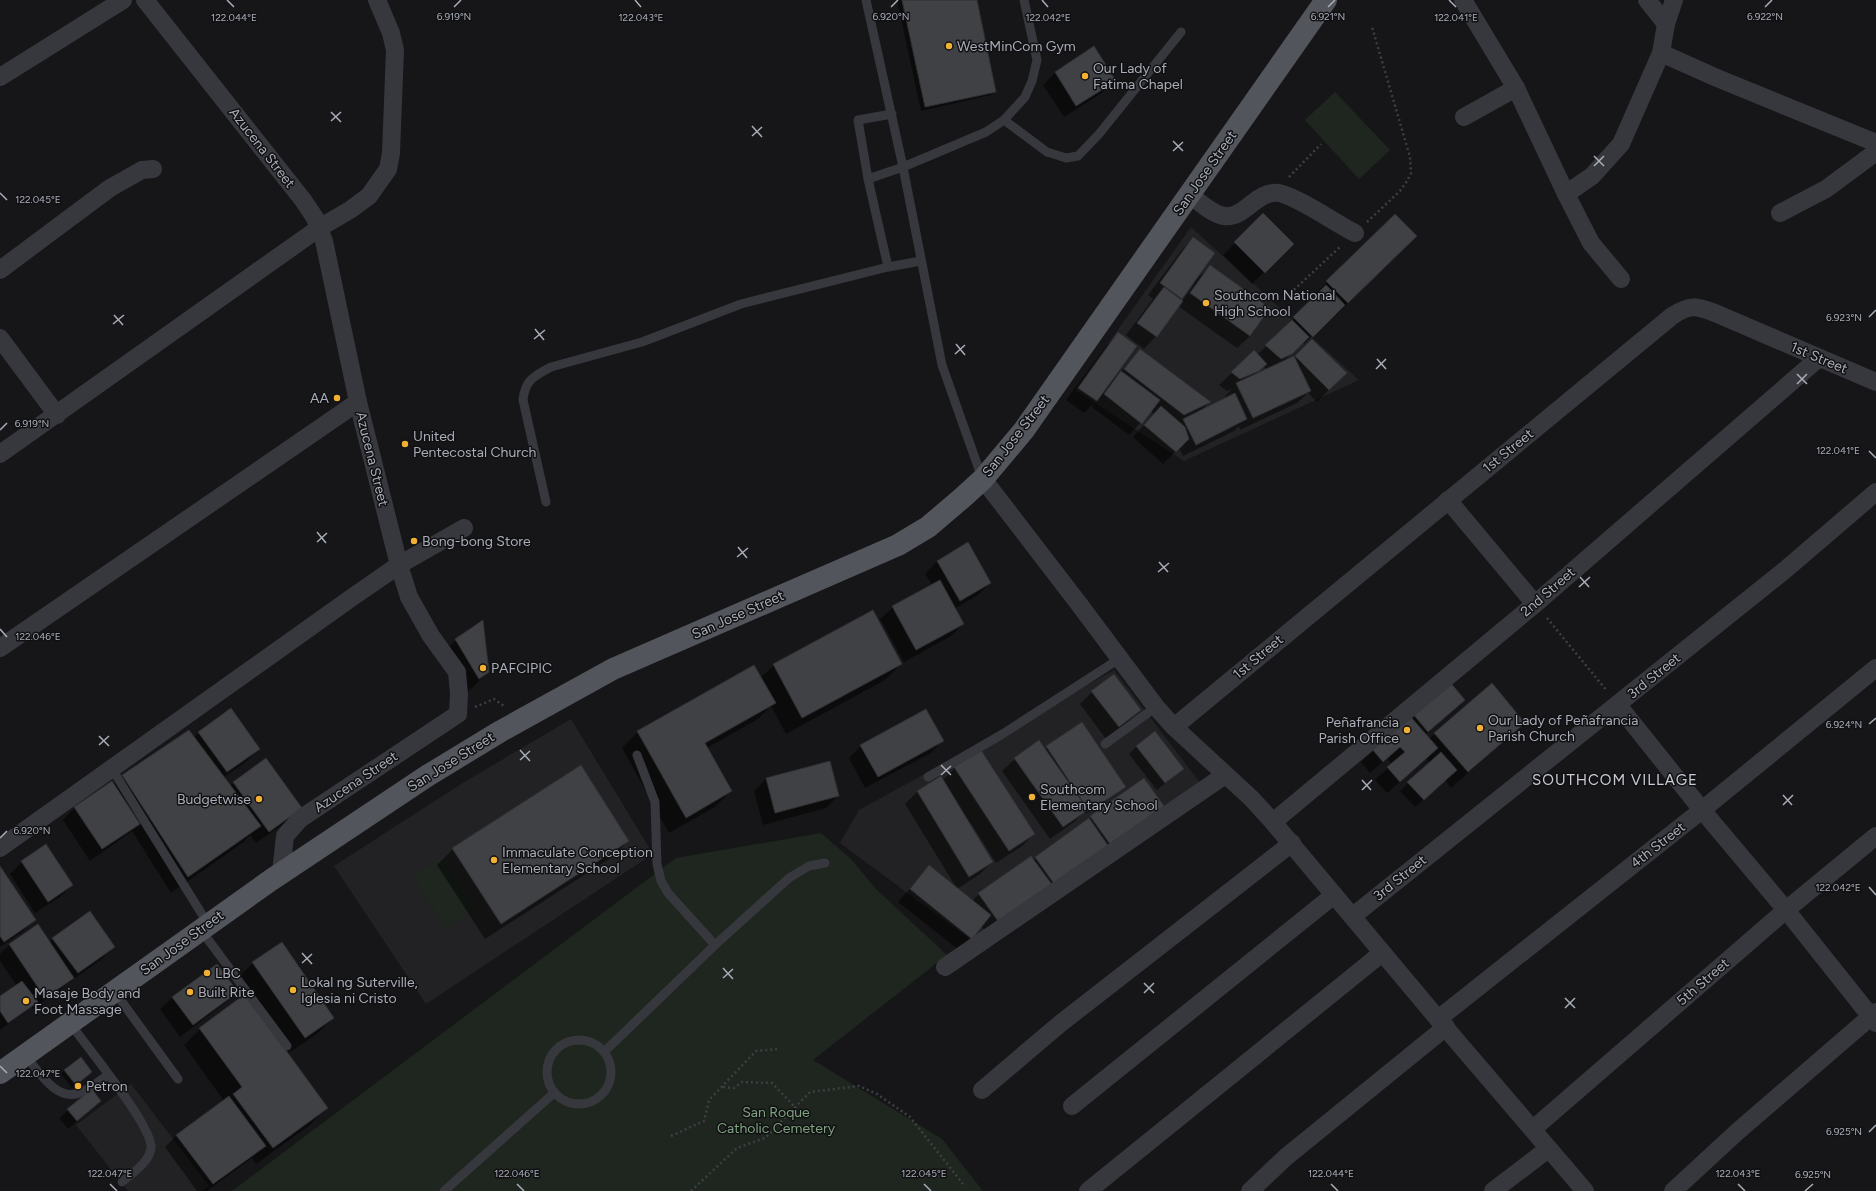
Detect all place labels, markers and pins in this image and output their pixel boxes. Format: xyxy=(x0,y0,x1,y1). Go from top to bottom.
place label: WestMinCom Gym xyxy=(957,38,1076,55)
marker: WestMinCom Gym xyxy=(944,41,954,51)
place label: Our Lady of Fatima Chapel xyxy=(1093,60,1183,93)
marker: Our Lady of Fatima Chapel xyxy=(1080,71,1090,81)
place label: Southcom National High School xyxy=(1214,287,1335,320)
marker: Southcom National High School xyxy=(1201,298,1211,308)
place label: AA xyxy=(310,390,330,407)
marker: AA xyxy=(332,393,342,403)
place label: United Pentecostal Church xyxy=(413,428,536,461)
marker: United Pentecostal Church xyxy=(400,439,410,449)
place label: Bong-bong Store xyxy=(422,533,531,550)
marker: Bong-bong Store xyxy=(409,536,419,546)
place label: PAFCIPIC xyxy=(491,660,552,677)
marker: PAFCIPIC xyxy=(478,663,488,673)
place label: Our Lady of Peñafrancia Parish Church xyxy=(1488,712,1638,745)
place label: Peñafrancia Parish Office xyxy=(1318,714,1399,747)
marker: Our Lady of Peñafrancia Parish Church xyxy=(1475,723,1485,733)
marker: Peñafrancia Parish Office xyxy=(1402,725,1412,735)
place label: Southcom Elementary School xyxy=(1040,781,1158,814)
place label: Budgetwise xyxy=(177,791,251,808)
marker: Southcom Elementary School xyxy=(1027,792,1037,802)
marker: Budgetwise xyxy=(254,794,264,804)
place label: Immaculate Conception Elementary School xyxy=(502,844,653,877)
marker: Immaculate Conception Elementary School xyxy=(489,855,499,865)
place label: LBC xyxy=(215,965,241,982)
marker: LBC xyxy=(202,968,212,978)
place label: Lokal ng Suterville, Iglesia ni Cristo xyxy=(301,974,418,1007)
place label: Built Rite xyxy=(198,984,255,1001)
place label: Masaje Body and Foot Massage xyxy=(34,985,140,1018)
marker: Lokal ng Suterville, Iglesia ni Cristo xyxy=(288,985,298,995)
marker: Built Rite xyxy=(185,987,195,997)
marker: Masaje Body and Foot Massage xyxy=(21,996,31,1006)
place label: Petron xyxy=(86,1078,128,1095)
marker: Petron xyxy=(73,1081,83,1091)

